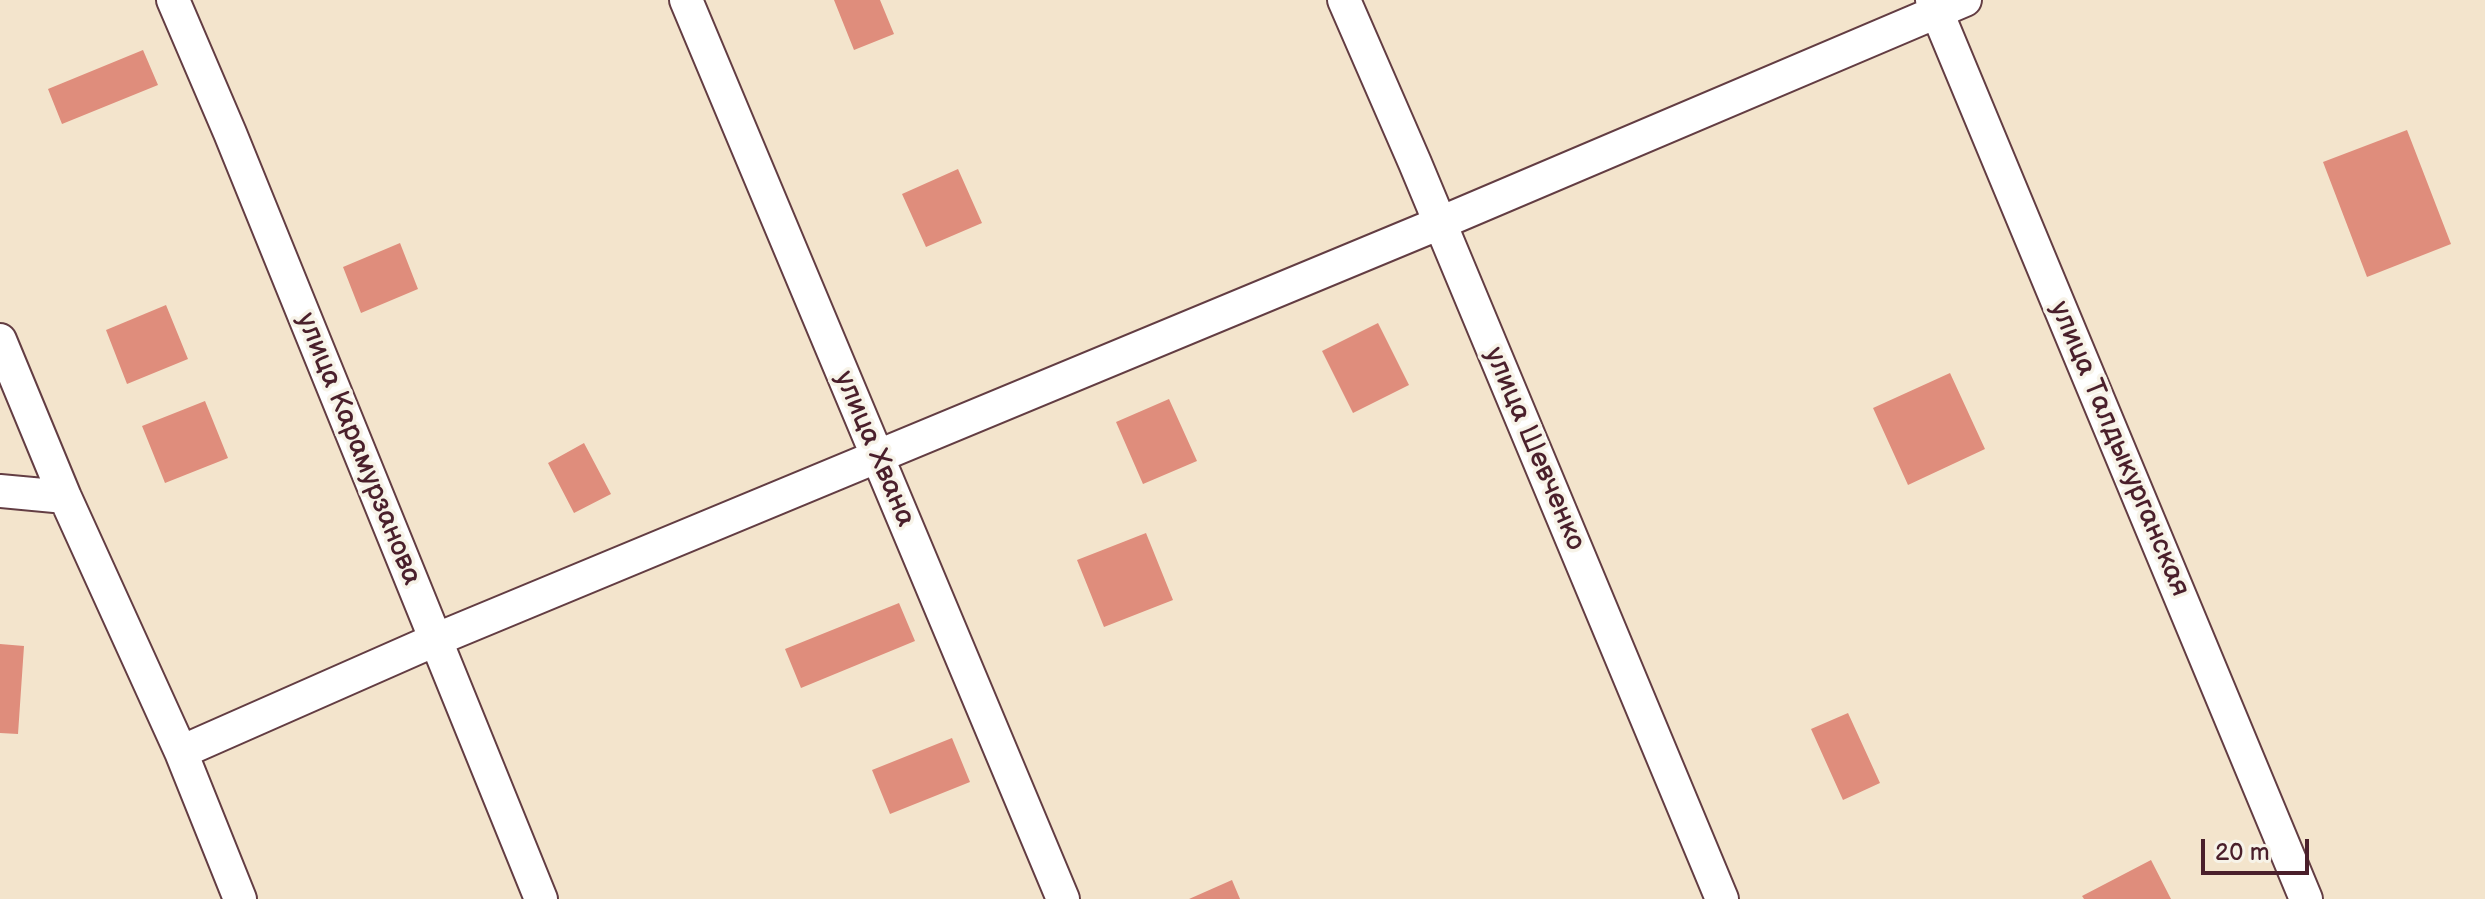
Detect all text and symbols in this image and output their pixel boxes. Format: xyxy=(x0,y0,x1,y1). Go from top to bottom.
street label: улица Талдыкурганская xyxy=(2042,296,2196,602)
street label: улица Карамурзанова xyxy=(288,308,428,590)
street label: улица Шевченко xyxy=(1476,342,1592,556)
street label: улица Хвана xyxy=(826,366,922,532)
scale bar xyxy=(2205,823,2313,873)
text: 20 m xyxy=(2215,838,2270,867)

